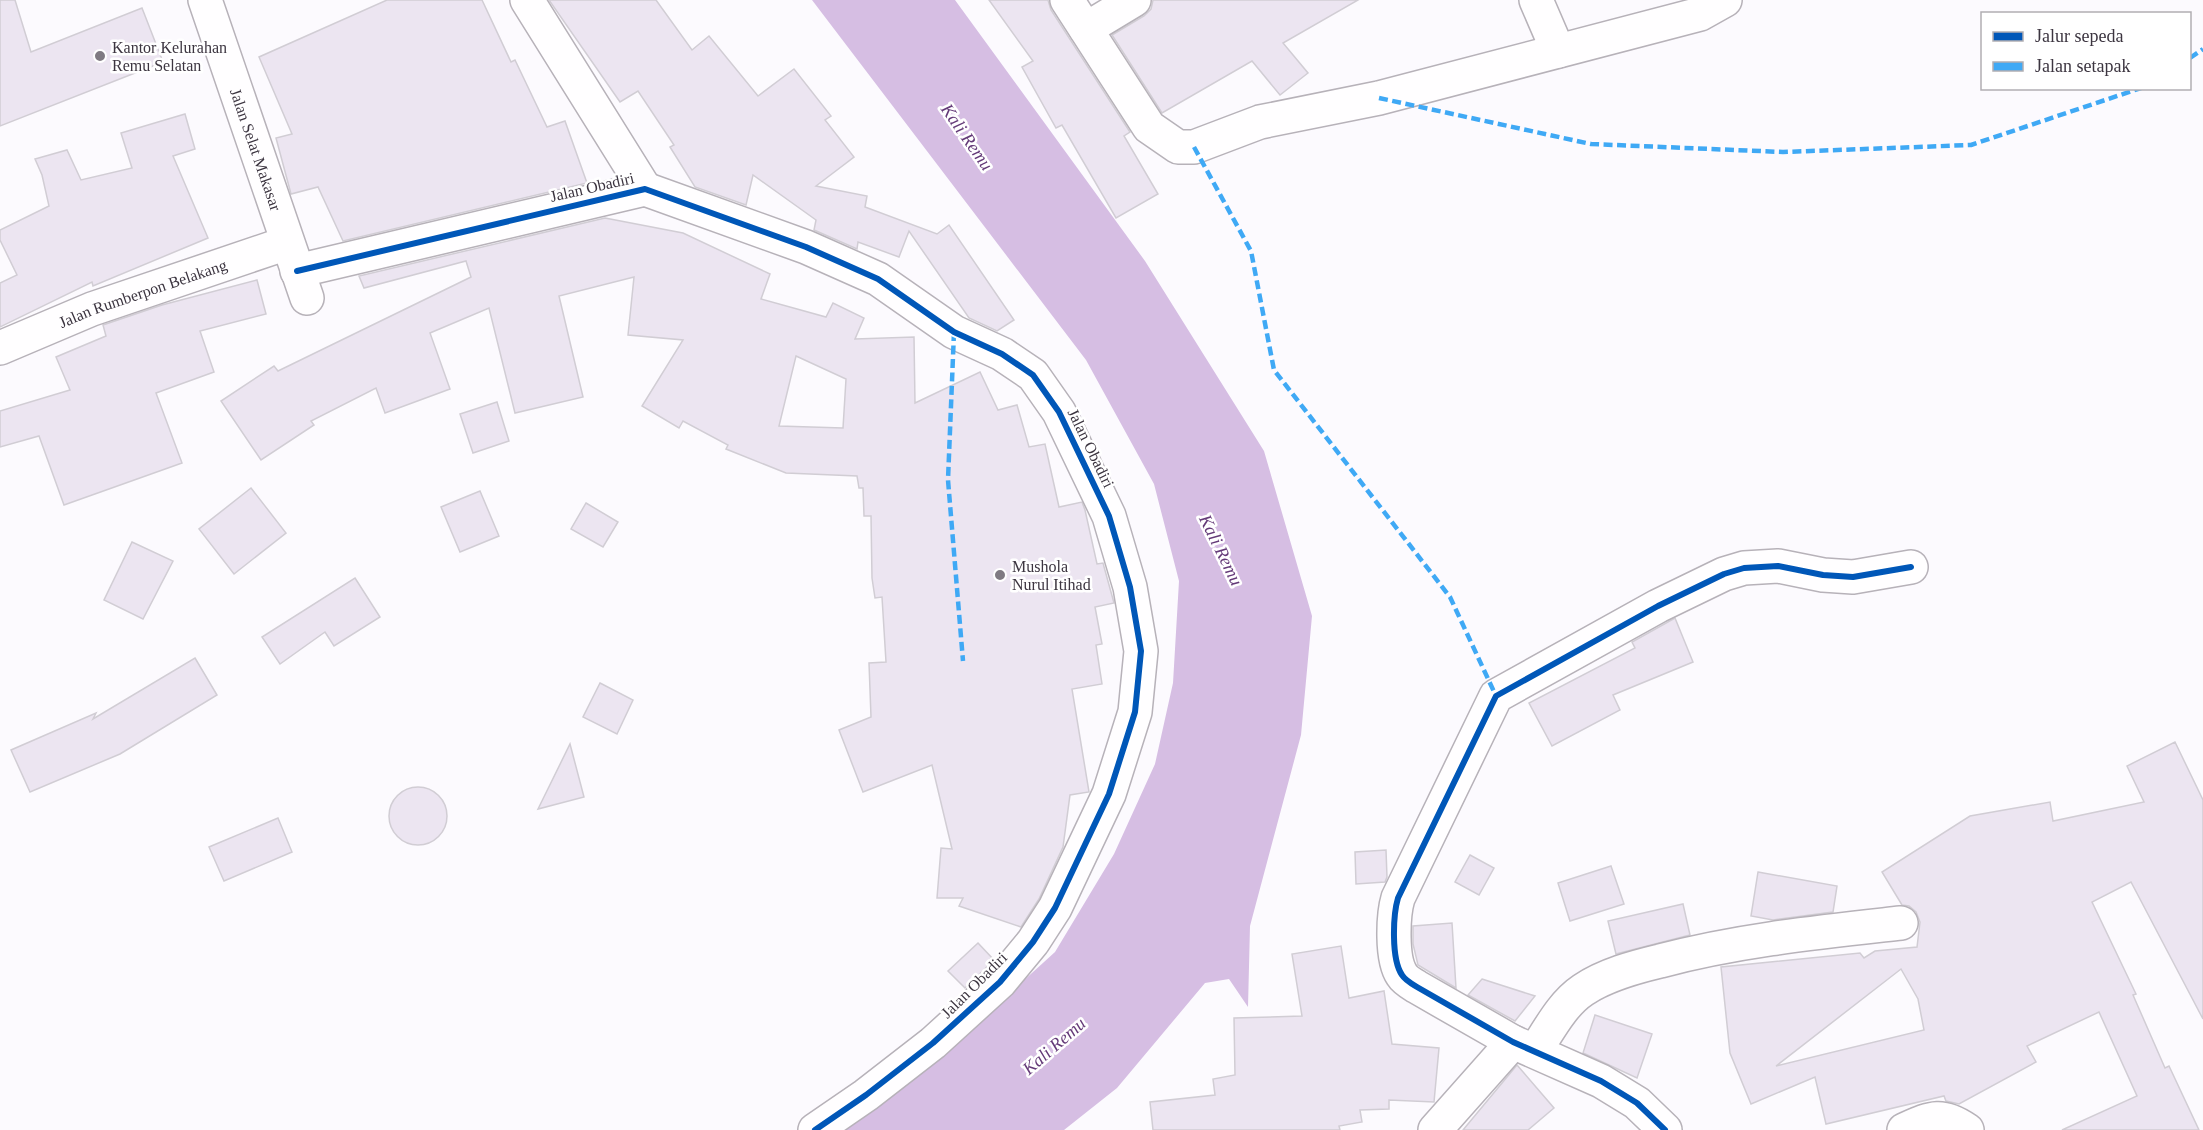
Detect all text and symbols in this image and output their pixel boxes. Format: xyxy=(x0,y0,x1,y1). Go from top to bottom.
legend xyxy=(1981,12,2191,90)
text: Jalur sepeda xyxy=(2035,26,2123,46)
place label: Kantor Kelurahan Remu Selatan xyxy=(112,39,227,74)
marker: Kantor Kelurahan Remu Selatan xyxy=(93,49,107,63)
text: Jalan setapak xyxy=(2035,56,2130,76)
street label: Jalan Selat Makasar xyxy=(227,86,285,213)
water label: Kali Remu xyxy=(936,99,997,174)
street label: Jalan Obadiri xyxy=(548,169,636,205)
street label: Jalan Rumberpon Belakang xyxy=(56,256,229,331)
street label: Jalan Obadiri xyxy=(1065,406,1118,491)
water label: Kali Remu xyxy=(1195,510,1247,589)
place label: Mushola Nurul Itihad xyxy=(1012,558,1091,593)
marker: Mushola Nurul Itihad xyxy=(993,568,1007,582)
street label: Jalan Obadiri xyxy=(938,948,1011,1021)
water label: Kali Remu xyxy=(1018,1013,1089,1079)

